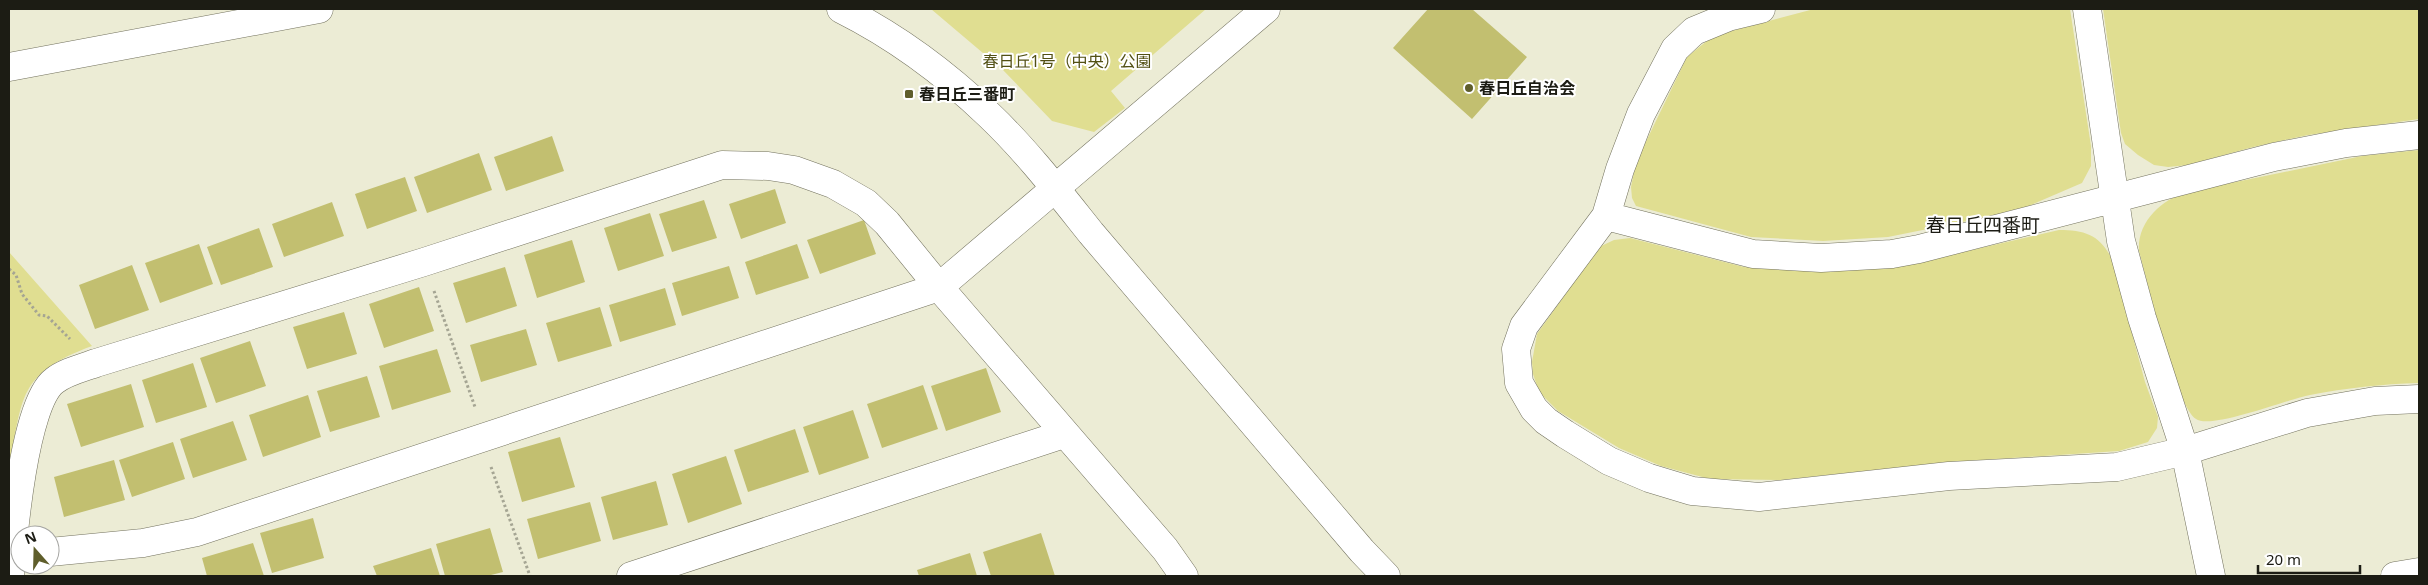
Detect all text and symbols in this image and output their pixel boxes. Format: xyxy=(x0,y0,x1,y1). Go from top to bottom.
park label: 春日丘1号（中央）公園 xyxy=(982,50,1152,72)
place label: 春日丘自治会 xyxy=(1479,77,1575,99)
marker: 春日丘自治会 xyxy=(1463,82,1475,94)
place label: 春日丘三番町 xyxy=(919,83,1015,105)
marker: 春日丘三番町 xyxy=(903,88,915,100)
district label: 春日丘四番町 xyxy=(1926,212,2040,238)
north arrow xyxy=(10,525,60,575)
text: N xyxy=(22,526,39,548)
scale bar xyxy=(2258,542,2360,574)
text: 20 m xyxy=(2266,549,2301,569)

